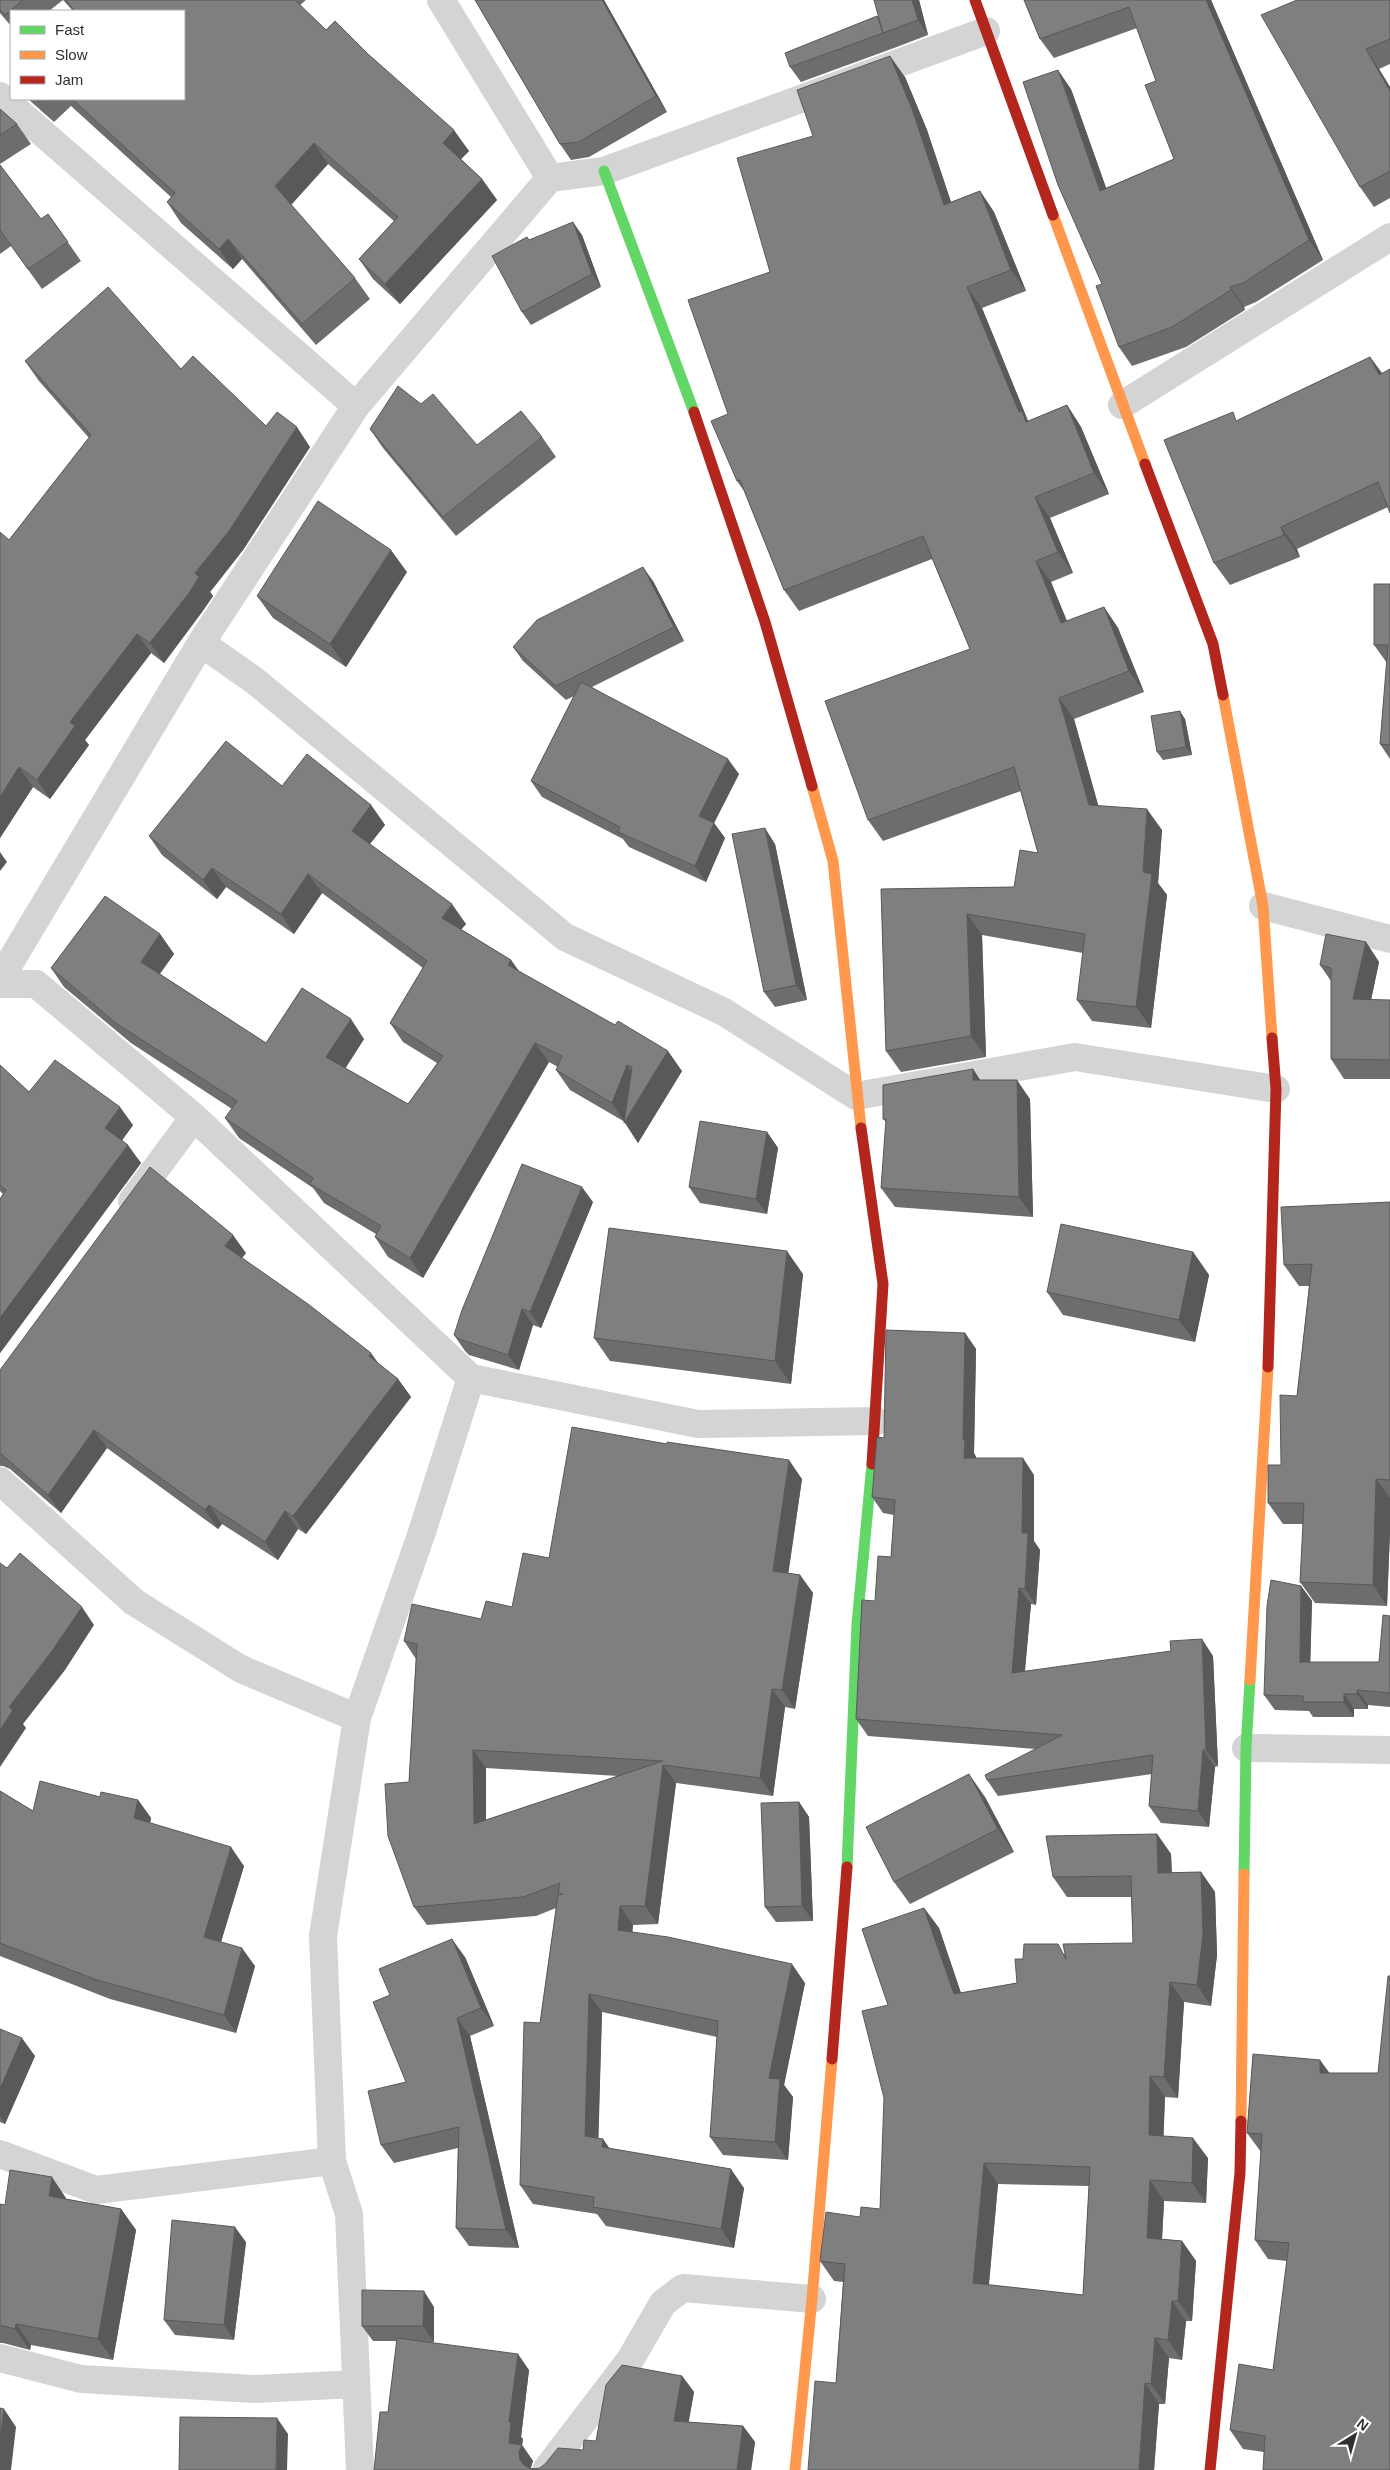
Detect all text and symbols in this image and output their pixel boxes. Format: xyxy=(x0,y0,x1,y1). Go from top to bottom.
legend xyxy=(10,10,185,100)
text: Fast xyxy=(55,21,85,38)
text: Slow xyxy=(55,46,88,63)
text: Jam xyxy=(55,71,83,88)
north arrow xyxy=(1330,2410,1380,2460)
text: N xyxy=(1354,2415,1372,2434)

